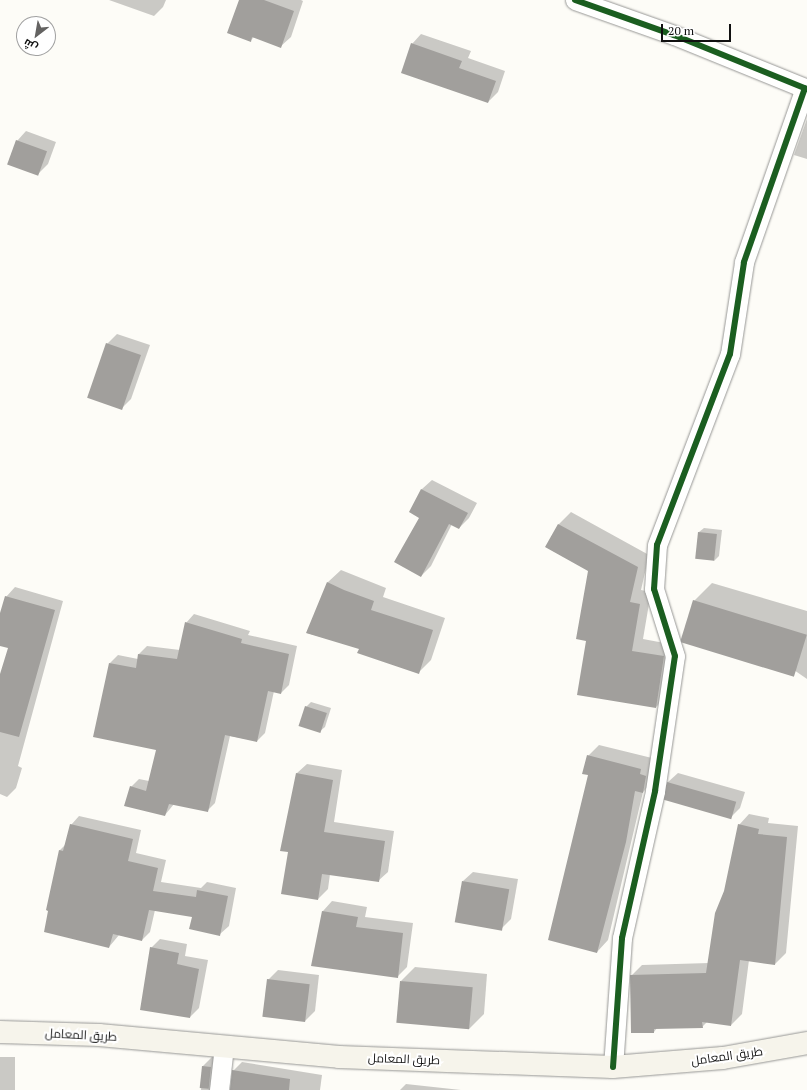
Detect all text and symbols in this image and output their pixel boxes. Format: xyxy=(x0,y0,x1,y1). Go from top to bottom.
north arrow xyxy=(16,16,56,56)
scale bar xyxy=(663,16,733,42)
text: 20 m xyxy=(668,23,694,38)
text: ش xyxy=(21,36,40,55)
street label: طريق المعامل xyxy=(45,1026,117,1044)
street label: طريق المعامل xyxy=(690,1044,764,1068)
street label: طريق المعامل xyxy=(368,1051,440,1067)

